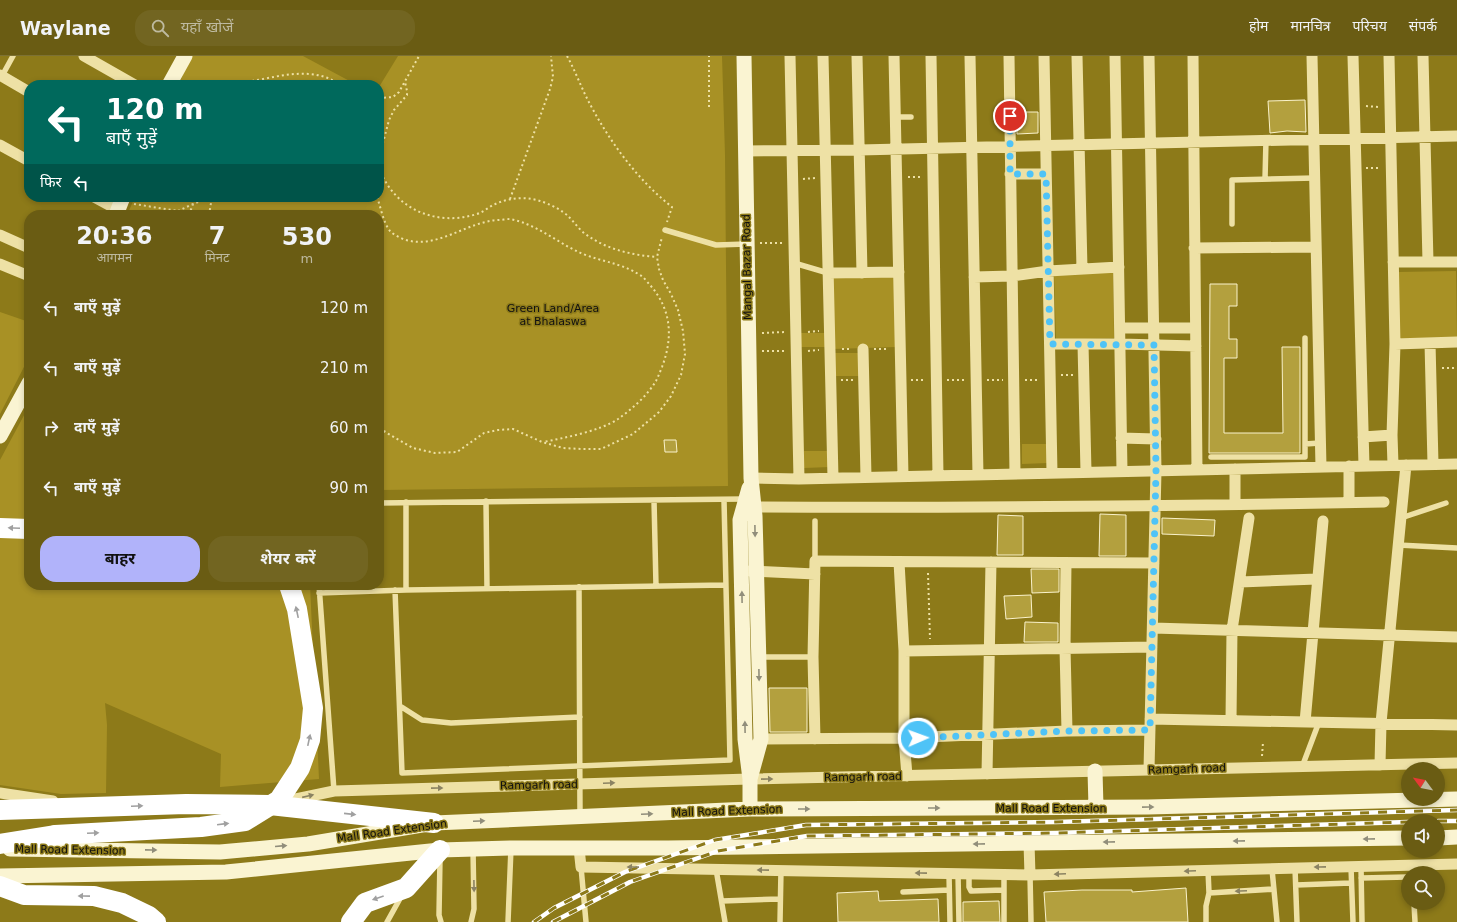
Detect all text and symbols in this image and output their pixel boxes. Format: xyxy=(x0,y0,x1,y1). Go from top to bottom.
search box xyxy=(135,10,415,46)
text: Waylane xyxy=(20,17,111,39)
icon: search xyxy=(149,17,171,39)
text: यहाँ खोजें xyxy=(181,18,233,36)
text: होम xyxy=(1249,18,1268,34)
text: मानचित्र xyxy=(1290,18,1331,34)
text: परिचय xyxy=(1353,18,1387,34)
text: संपर्क xyxy=(1409,18,1437,34)
text: 120 m xyxy=(106,93,203,126)
icon: left xyxy=(40,96,92,148)
pin xyxy=(993,99,1027,133)
icon: arrive xyxy=(999,105,1021,127)
text: बाएँ मुड़ें xyxy=(106,127,157,148)
icon: left xyxy=(70,172,92,194)
text: फिर xyxy=(40,173,62,191)
street label: Mangal Bazar Road xyxy=(740,214,754,320)
text: 20:36 xyxy=(76,222,153,250)
text: 7 xyxy=(209,222,226,250)
text: 530 xyxy=(282,223,332,251)
text: आगमन xyxy=(97,250,132,265)
text: मिनट xyxy=(205,250,230,265)
text: m xyxy=(300,251,313,266)
icon: left xyxy=(40,297,62,319)
text: बाएँ मुड़ें xyxy=(74,298,120,316)
text: 120 m xyxy=(320,299,368,317)
park label: Green Land/Area at Bhalaswa xyxy=(507,302,599,328)
icon: left xyxy=(40,357,62,379)
text: बाएँ मुड़ें xyxy=(74,358,120,376)
text: 210 m xyxy=(320,359,368,377)
icon: right xyxy=(40,417,62,439)
text: दाएँ मुड़ें xyxy=(74,418,120,436)
text: 60 m xyxy=(330,419,368,437)
icon: left xyxy=(40,477,62,499)
text: बाएँ मुड़ें xyxy=(74,478,120,496)
text: 90 m xyxy=(330,479,368,497)
one-way arrow xyxy=(8,525,21,531)
one-way arrow xyxy=(752,525,759,537)
button: बाहर xyxy=(40,536,200,582)
button: शेयर करें xyxy=(208,536,368,582)
one-way arrow xyxy=(739,590,745,603)
one-way arrow xyxy=(294,605,300,618)
one-way arrow xyxy=(756,669,763,681)
position arrow xyxy=(897,717,939,759)
one-way arrow xyxy=(742,720,748,733)
one-way arrow xyxy=(307,734,313,746)
street label: Ramgarh road xyxy=(1148,761,1226,777)
north arrow xyxy=(1401,762,1445,806)
map controls xyxy=(1401,762,1445,910)
street label: Ramgarh road xyxy=(824,770,902,784)
one-way arrow xyxy=(761,776,774,782)
street label: Ramgarh road xyxy=(500,778,578,792)
one-way arrow xyxy=(603,780,615,787)
one-way arrow xyxy=(431,785,444,791)
one-way arrow xyxy=(302,793,314,799)
street label: Mall Road Extension xyxy=(996,802,1106,815)
one-way arrow xyxy=(131,803,144,809)
street label: Mall Road Extension xyxy=(671,803,783,819)
one-way arrow xyxy=(1142,804,1155,810)
one-way arrow xyxy=(928,805,941,811)
one-way arrow xyxy=(798,806,811,812)
one-way arrow xyxy=(344,811,356,817)
one-way arrow xyxy=(641,811,653,818)
button: sound xyxy=(1401,814,1445,858)
street label: Mall Road Extension xyxy=(336,817,448,845)
one-way arrow xyxy=(473,818,485,825)
one-way arrow xyxy=(217,821,229,827)
one-way arrow xyxy=(87,830,100,836)
one-way arrow xyxy=(1362,836,1375,842)
one-way arrow xyxy=(1233,837,1245,844)
one-way arrow xyxy=(1102,839,1115,845)
one-way arrow xyxy=(972,841,985,847)
street label: Mall Road Extension xyxy=(14,843,126,857)
one-way arrow xyxy=(275,843,287,849)
one-way arrow xyxy=(145,847,157,854)
one-way arrow xyxy=(627,864,639,871)
one-way arrow xyxy=(1314,864,1326,871)
button: search xyxy=(1401,866,1445,910)
one-way arrow xyxy=(756,867,769,873)
one-way arrow xyxy=(1183,868,1196,874)
one-way arrow xyxy=(915,870,927,877)
one-way arrow xyxy=(1053,871,1066,877)
one-way arrow xyxy=(471,880,477,893)
one-way arrow xyxy=(1234,888,1247,894)
one-way arrow xyxy=(77,893,90,899)
one-way arrow xyxy=(372,895,384,901)

